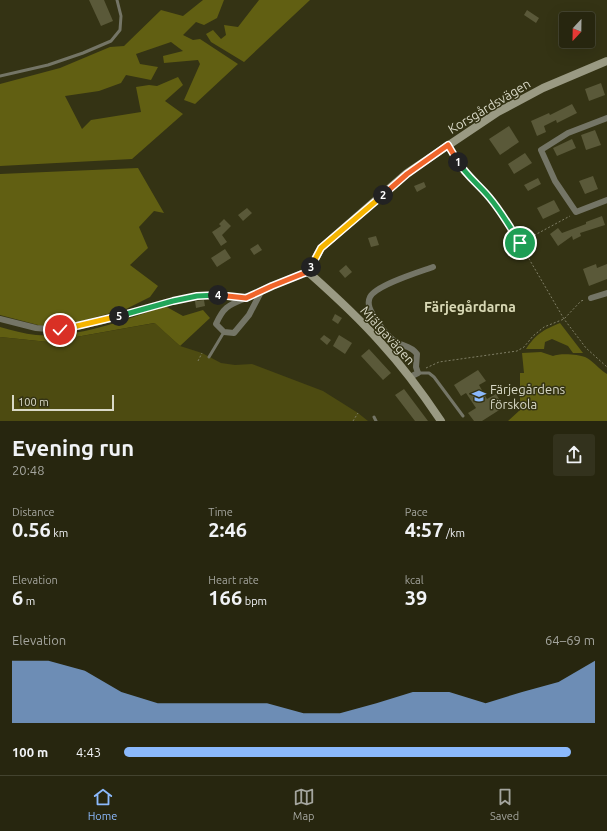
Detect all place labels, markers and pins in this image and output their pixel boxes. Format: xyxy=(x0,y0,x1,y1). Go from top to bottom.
pin: 1 xyxy=(448,152,468,172)
pin: 2 xyxy=(373,185,393,205)
pin xyxy=(503,226,537,260)
pin: 3 xyxy=(301,257,321,277)
pin: 4 xyxy=(208,285,228,305)
pin: 5 xyxy=(109,306,129,326)
pin xyxy=(43,313,77,347)
place label: Färjegårdens förskola xyxy=(490,382,566,411)
school or university icon: Färjegårdens förskola xyxy=(471,388,487,404)

